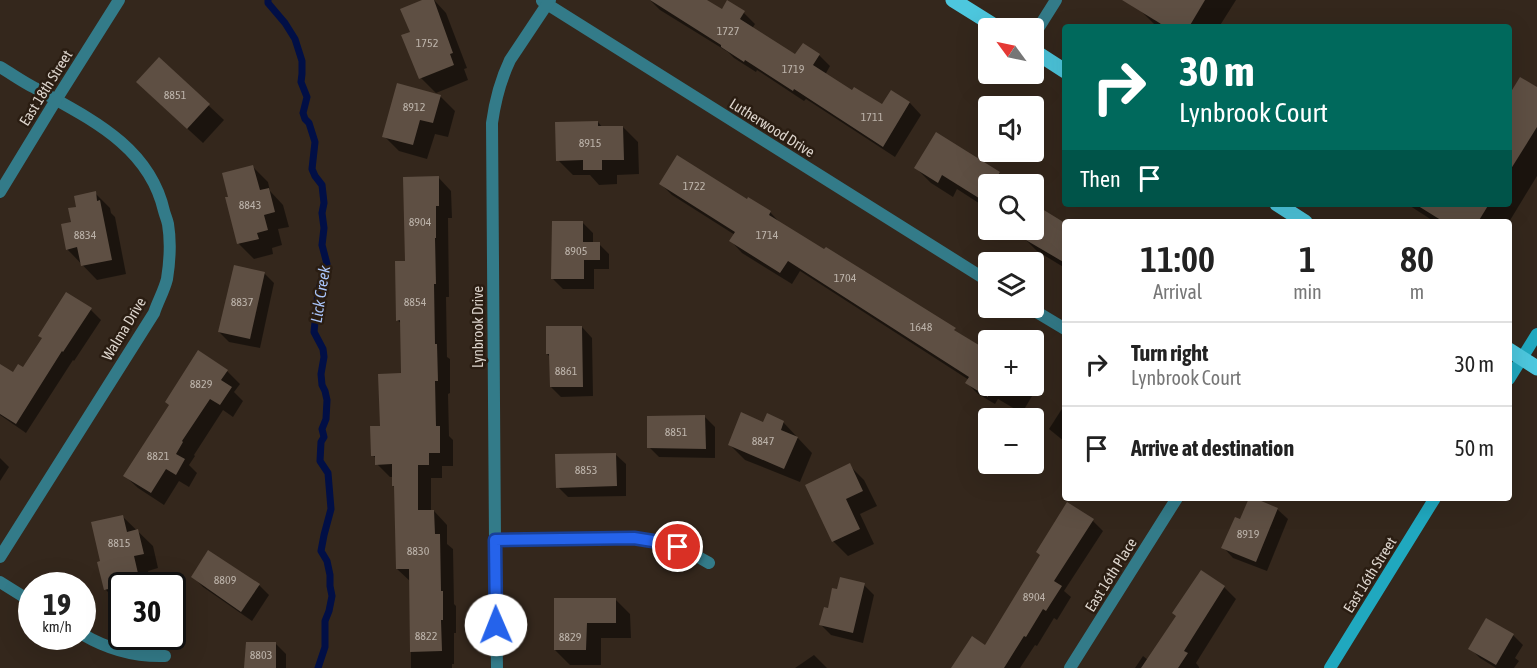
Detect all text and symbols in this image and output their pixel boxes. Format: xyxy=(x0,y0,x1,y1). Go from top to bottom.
north arrow xyxy=(978,18,1044,84)
map controls xyxy=(978,18,1044,474)
house number: 1727 xyxy=(717,24,740,38)
house number: 1752 xyxy=(416,36,438,50)
street label: East 18th Street xyxy=(16,47,75,129)
text: 30 m xyxy=(1179,47,1254,95)
icon: right xyxy=(1080,48,1158,126)
house number: 1719 xyxy=(782,62,805,76)
house number: 8851 xyxy=(164,88,187,102)
street label: Lutherwood Drive xyxy=(727,95,818,161)
button: sound xyxy=(978,96,1044,162)
text: Lynbrook Court xyxy=(1179,97,1328,128)
house number: 8912 xyxy=(403,100,425,114)
house number: 1711 xyxy=(861,110,884,124)
house number: 8915 xyxy=(579,136,601,150)
icon: arrive xyxy=(1133,162,1166,195)
text: Then xyxy=(1080,166,1121,192)
button: search xyxy=(978,174,1044,240)
house number: 1722 xyxy=(683,179,705,193)
house number: 8843 xyxy=(239,198,261,212)
house number: 8904 xyxy=(409,215,432,229)
house number: 8834 xyxy=(74,228,97,242)
house number: 1714 xyxy=(756,228,779,242)
text: 11:00 xyxy=(1140,238,1215,280)
text: 1 xyxy=(1299,238,1316,280)
text: 80 xyxy=(1400,238,1434,280)
house number: 8905 xyxy=(565,244,587,258)
button: layers xyxy=(978,252,1044,318)
water label: Lick Creek xyxy=(307,263,334,324)
house number: 1704 xyxy=(834,271,857,285)
text: Arrival xyxy=(1153,280,1202,303)
text: min xyxy=(1293,280,1322,303)
text: m xyxy=(1410,280,1424,303)
street label: Lynbrook Drive xyxy=(469,286,486,368)
street label: Walma Drive xyxy=(98,294,149,363)
house number: 8837 xyxy=(231,295,254,309)
house number: 8854 xyxy=(404,295,427,309)
house number: 1648 xyxy=(910,320,933,334)
button: + xyxy=(978,330,1044,396)
text: Turn right xyxy=(1131,340,1208,366)
icon: right xyxy=(1080,348,1113,381)
text: 30 m xyxy=(1454,351,1494,377)
house number: 8861 xyxy=(555,364,578,378)
text: Lynbrook Court xyxy=(1131,366,1241,389)
house number: 8829 xyxy=(190,377,213,391)
button: − xyxy=(978,408,1044,474)
house number: 8851 xyxy=(665,425,688,439)
icon: arrive xyxy=(1080,432,1113,465)
house number: 8847 xyxy=(752,434,775,448)
text: Arrive at destination xyxy=(1131,435,1294,461)
text: 50 m xyxy=(1454,435,1494,461)
house number: 8821 xyxy=(147,449,170,463)
house number: 8853 xyxy=(575,463,597,477)
pin xyxy=(652,521,703,572)
house number: 8919 xyxy=(1237,527,1260,541)
icon: arrive xyxy=(661,530,694,563)
street label: East 16th Street xyxy=(1340,534,1399,616)
street label: East 16th Place xyxy=(1081,535,1140,615)
house number: 8815 xyxy=(108,536,130,550)
house number: 8830 xyxy=(407,544,430,558)
speed limit sign: 30 xyxy=(108,572,186,650)
house number: 8809 xyxy=(214,573,237,587)
text: 19 xyxy=(43,587,71,621)
house number: 8904 xyxy=(1023,590,1046,604)
position arrow xyxy=(464,593,528,657)
text: km/h xyxy=(42,618,72,635)
house number: 8822 xyxy=(415,629,437,643)
house number: 8829 xyxy=(559,630,582,644)
house number: 8803 xyxy=(250,648,272,662)

